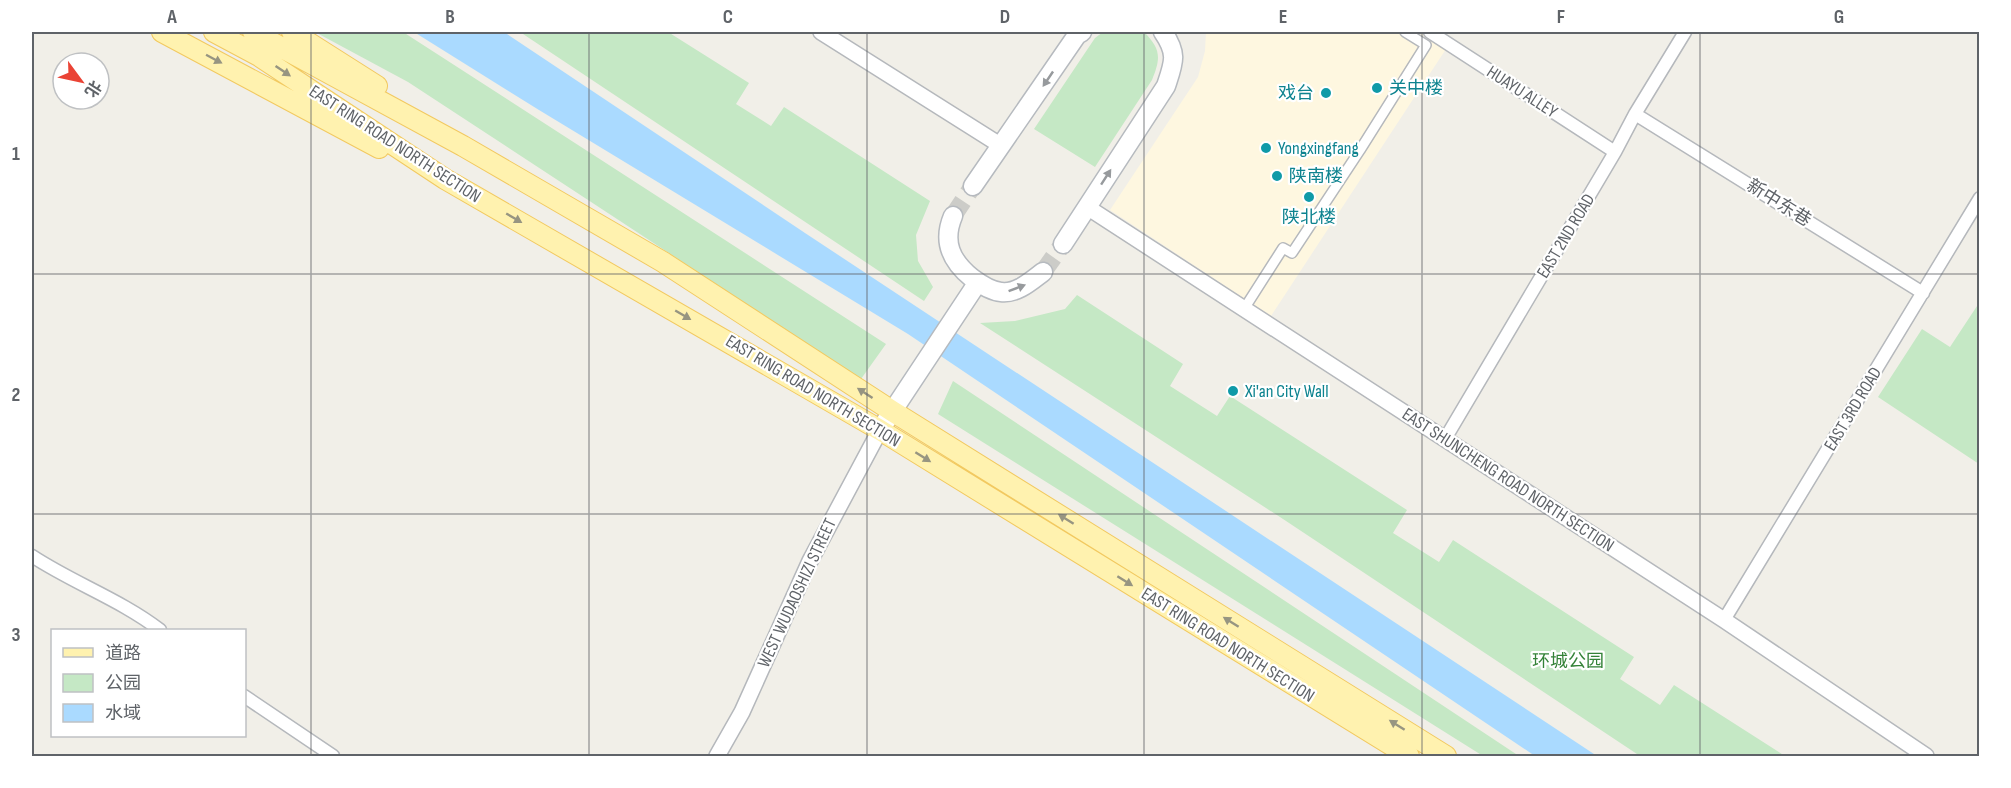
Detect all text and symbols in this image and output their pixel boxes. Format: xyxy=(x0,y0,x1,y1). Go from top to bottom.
text: A xyxy=(166,5,177,29)
text: B xyxy=(445,5,455,29)
text: C xyxy=(723,5,733,29)
text: D xyxy=(1000,5,1010,29)
text: E xyxy=(1279,5,1287,29)
text: F xyxy=(1557,5,1565,29)
text: G xyxy=(1834,5,1844,29)
north arrow xyxy=(51,51,111,111)
one-way arrow xyxy=(205,54,222,64)
street label: HUAYU ALLEY xyxy=(1483,61,1562,123)
one-way arrow xyxy=(275,66,291,77)
one-way arrow xyxy=(1043,71,1054,87)
text: 北 xyxy=(80,76,105,100)
place label: 关中楼 xyxy=(1389,78,1443,99)
street label: EAST RING ROAD NORTH SECTION xyxy=(305,81,485,207)
marker: 关中楼 xyxy=(1370,81,1384,95)
place label: 戏台 xyxy=(1278,83,1314,104)
marker: 戏台 xyxy=(1319,86,1333,100)
place label: Yongxingfang xyxy=(1278,138,1359,159)
marker: Yongxingfang xyxy=(1259,141,1273,155)
text: 1 xyxy=(12,142,20,166)
place label: 陕南楼 xyxy=(1289,166,1343,187)
one-way arrow xyxy=(1101,169,1112,185)
marker: 陕南楼 xyxy=(1270,169,1284,183)
street label: 新中东巷 xyxy=(1743,175,1815,231)
marker: 陕北楼 xyxy=(1302,190,1316,204)
street label: EAST 2ND ROAD xyxy=(1533,190,1599,282)
place label: 陕北楼 xyxy=(1282,207,1336,228)
one-way arrow xyxy=(506,213,522,224)
one-way arrow xyxy=(1009,282,1027,292)
one-way arrow xyxy=(675,310,692,320)
street label: EAST RING ROAD NORTH SECTION xyxy=(722,330,904,452)
street label: EAST 3RD ROAD xyxy=(1820,363,1886,455)
place label: Xi'an City Wall xyxy=(1244,381,1329,402)
text: 2 xyxy=(12,383,20,407)
marker: Xi'an City Wall xyxy=(1226,384,1240,398)
one-way arrow xyxy=(857,388,873,399)
street label: EAST SHUNCHENG ROAD NORTH SECTION xyxy=(1398,404,1618,556)
one-way arrow xyxy=(915,451,931,462)
one-way arrow xyxy=(1058,513,1074,524)
street label: WEST WUDAOSHIZI STREET xyxy=(753,515,841,671)
one-way arrow xyxy=(1117,576,1133,587)
street label: EAST RING ROAD NORTH SECTION xyxy=(1138,583,1318,707)
one-way arrow xyxy=(1223,617,1239,628)
text: 3 xyxy=(12,623,21,647)
legend xyxy=(51,629,246,737)
text: 道路 xyxy=(105,643,141,664)
park label: 环城公园 xyxy=(1532,651,1604,672)
text: 公园 xyxy=(105,673,141,694)
text: 水域 xyxy=(105,703,141,724)
one-way arrow xyxy=(1389,720,1405,731)

